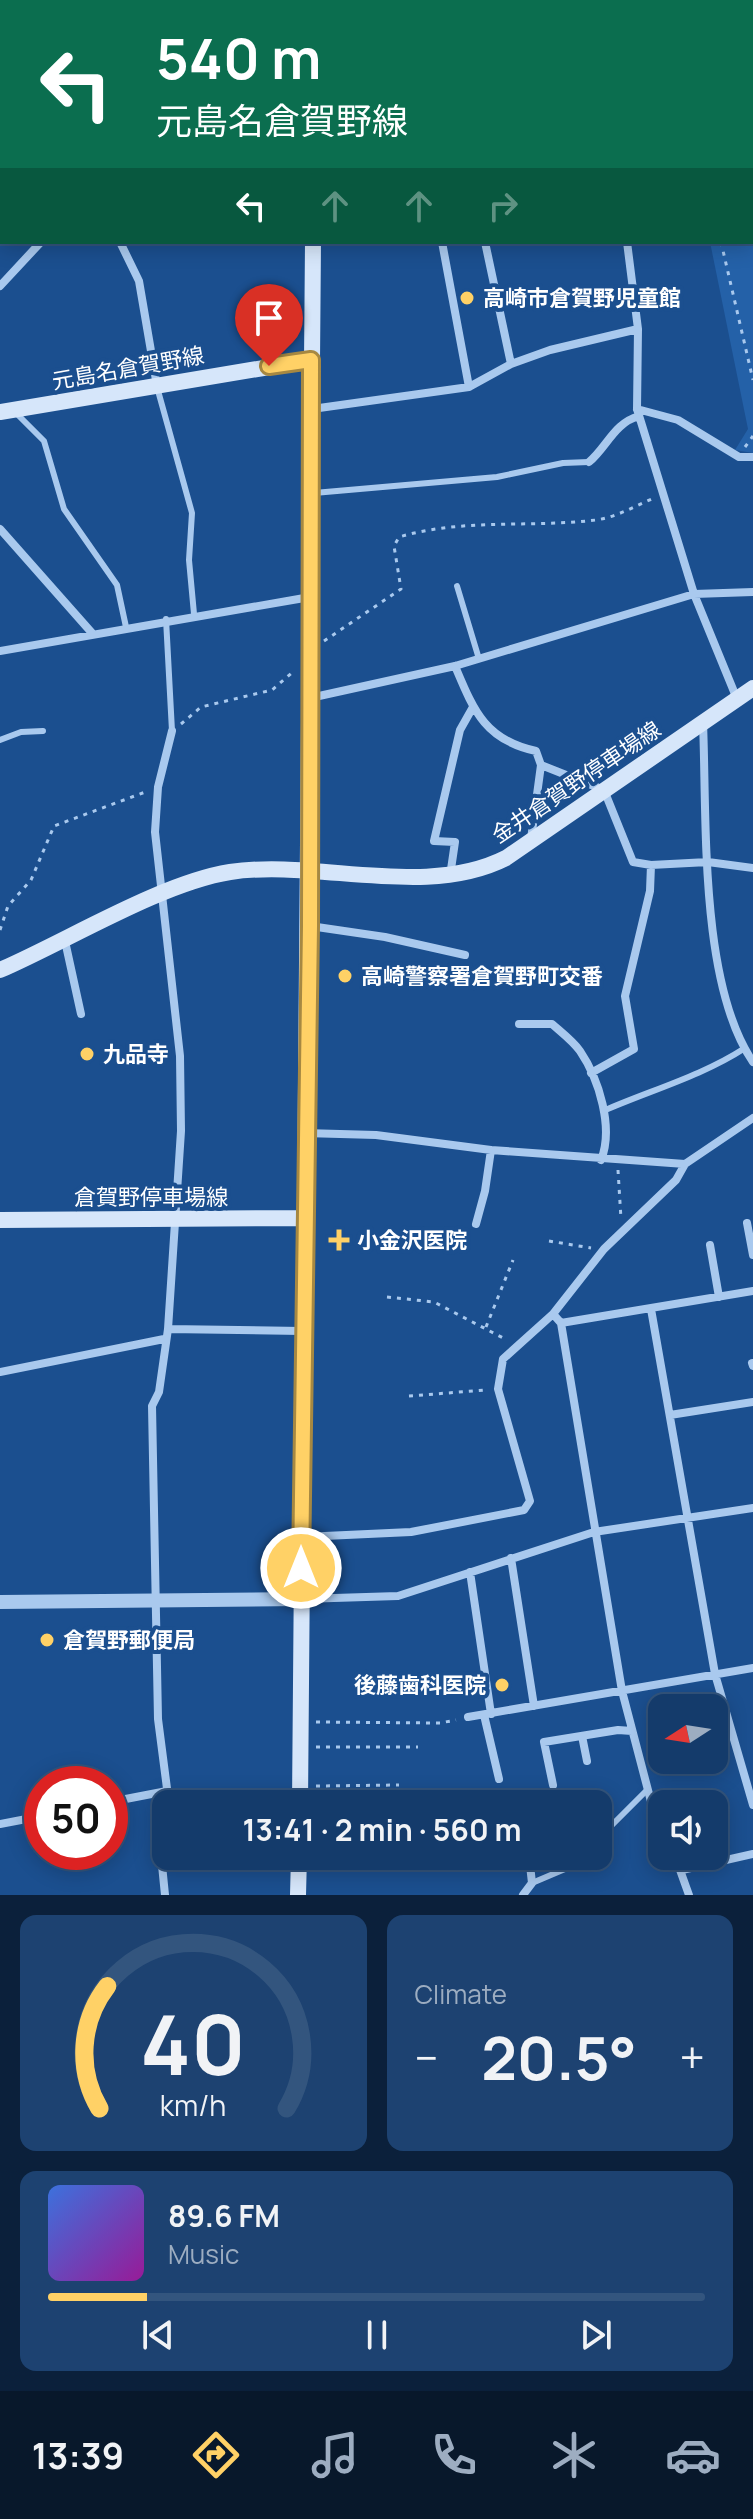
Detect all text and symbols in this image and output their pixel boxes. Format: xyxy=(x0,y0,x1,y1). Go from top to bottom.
text: 540 m xyxy=(156,19,321,96)
icon: left xyxy=(24,32,128,136)
text: 元島名倉賀野線 xyxy=(156,96,408,145)
icon: left xyxy=(229,184,273,228)
icon: ahead xyxy=(313,184,357,228)
icon: ahead xyxy=(397,184,441,228)
icon: right xyxy=(481,184,525,228)
place label: 高崎市倉賀野児童館 xyxy=(483,283,681,313)
pin xyxy=(235,284,303,366)
marker: 高崎市倉賀野児童館 xyxy=(458,289,476,307)
icon: arrive xyxy=(247,296,291,340)
street label: 元島名倉賀野線 xyxy=(50,340,206,396)
street label: 金井倉賀野停車場線 xyxy=(486,714,666,850)
place label: 高崎警察署倉賀野町交番 xyxy=(361,961,603,991)
marker: 高崎警察署倉賀野町交番 xyxy=(336,967,354,985)
place label: 九品寺 xyxy=(103,1039,169,1069)
marker: 九品寺 xyxy=(78,1045,96,1063)
street label: 倉賀野停車場線 xyxy=(74,1182,228,1212)
place label: 小金沢医院 xyxy=(357,1225,467,1255)
marker: 小金沢医院 xyxy=(328,1229,350,1251)
position arrow xyxy=(259,1526,343,1610)
place label: 倉賀野郵便局 xyxy=(63,1625,195,1655)
marker: 倉賀野郵便局 xyxy=(38,1631,56,1649)
place label: 後藤歯科医院 xyxy=(354,1670,486,1700)
marker: 後藤歯科医院 xyxy=(493,1676,511,1694)
north arrow xyxy=(648,1694,728,1774)
map controls xyxy=(648,1694,728,1870)
speed limit sign: 50 xyxy=(24,1766,128,1870)
button: sound xyxy=(648,1790,728,1870)
text: 13:41 · 2 min · 560 m xyxy=(242,1809,522,1850)
text: Climate xyxy=(415,1976,507,2012)
text: 40 xyxy=(141,1986,246,2100)
text: 20.5° xyxy=(481,2016,637,2098)
text: − xyxy=(415,2027,438,2087)
text: + xyxy=(680,2027,705,2087)
text: km/h xyxy=(160,2086,226,2125)
text: 89.6 FM xyxy=(168,2195,280,2236)
text: Music xyxy=(168,2236,239,2272)
icon: previous xyxy=(136,2313,180,2357)
icon: pause xyxy=(355,2313,399,2357)
icon: next xyxy=(574,2313,618,2357)
icon: directions xyxy=(188,2427,244,2483)
icon: music xyxy=(307,2427,363,2483)
icon: phone xyxy=(426,2427,482,2483)
icon: climate xyxy=(546,2427,602,2483)
icon: car xyxy=(665,2427,721,2483)
text: 13:39 xyxy=(32,2431,124,2480)

